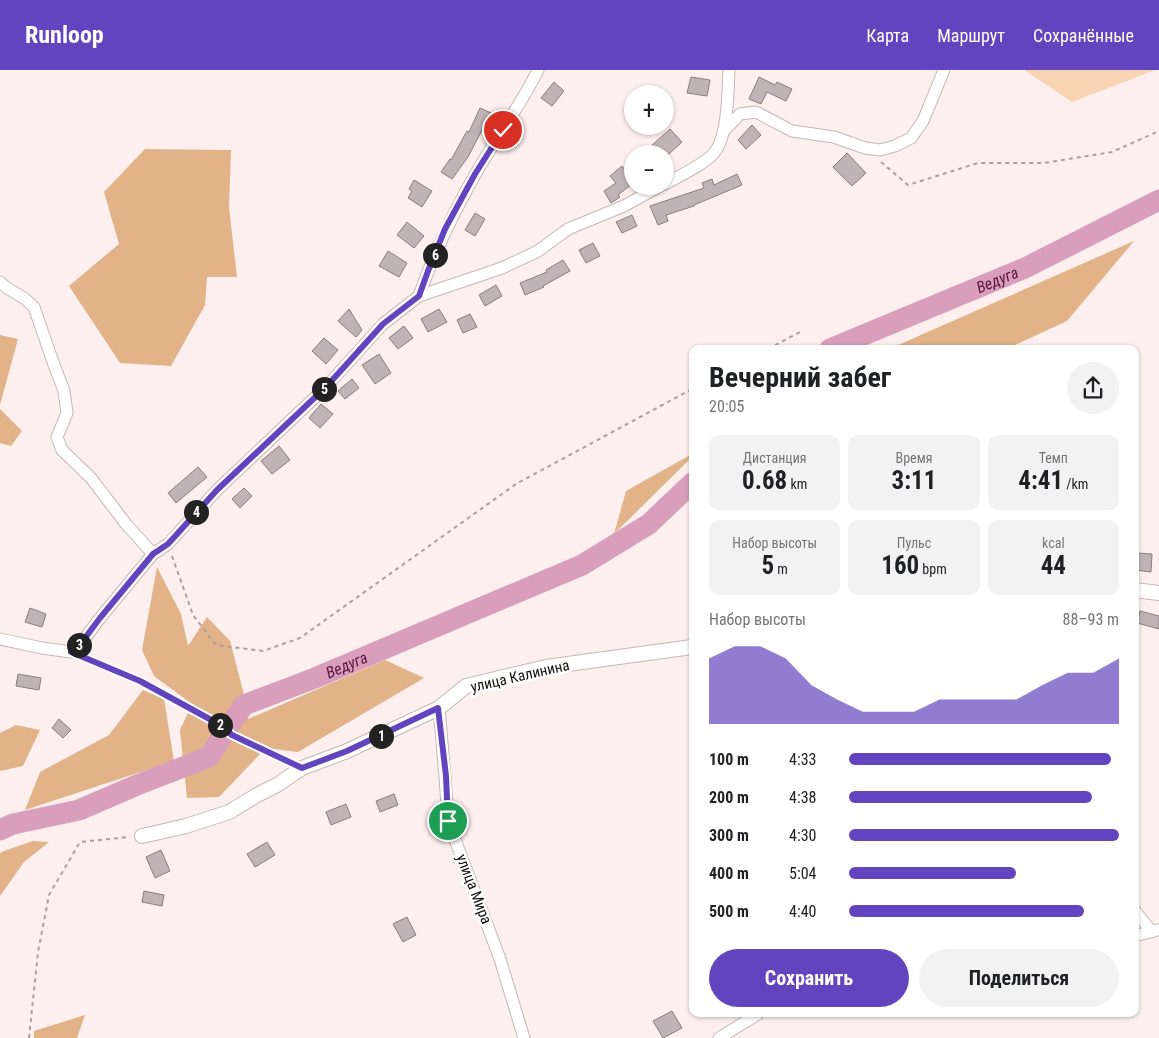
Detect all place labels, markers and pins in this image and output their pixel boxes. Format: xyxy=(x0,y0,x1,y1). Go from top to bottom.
pin xyxy=(482,109,524,151)
pin: 6 xyxy=(422,242,448,268)
pin: 5 xyxy=(312,376,336,402)
pin: 4 xyxy=(184,500,208,524)
pin: 3 xyxy=(66,632,92,658)
pin: 2 xyxy=(208,712,232,738)
pin: 1 xyxy=(368,724,394,748)
pin xyxy=(427,800,469,842)

